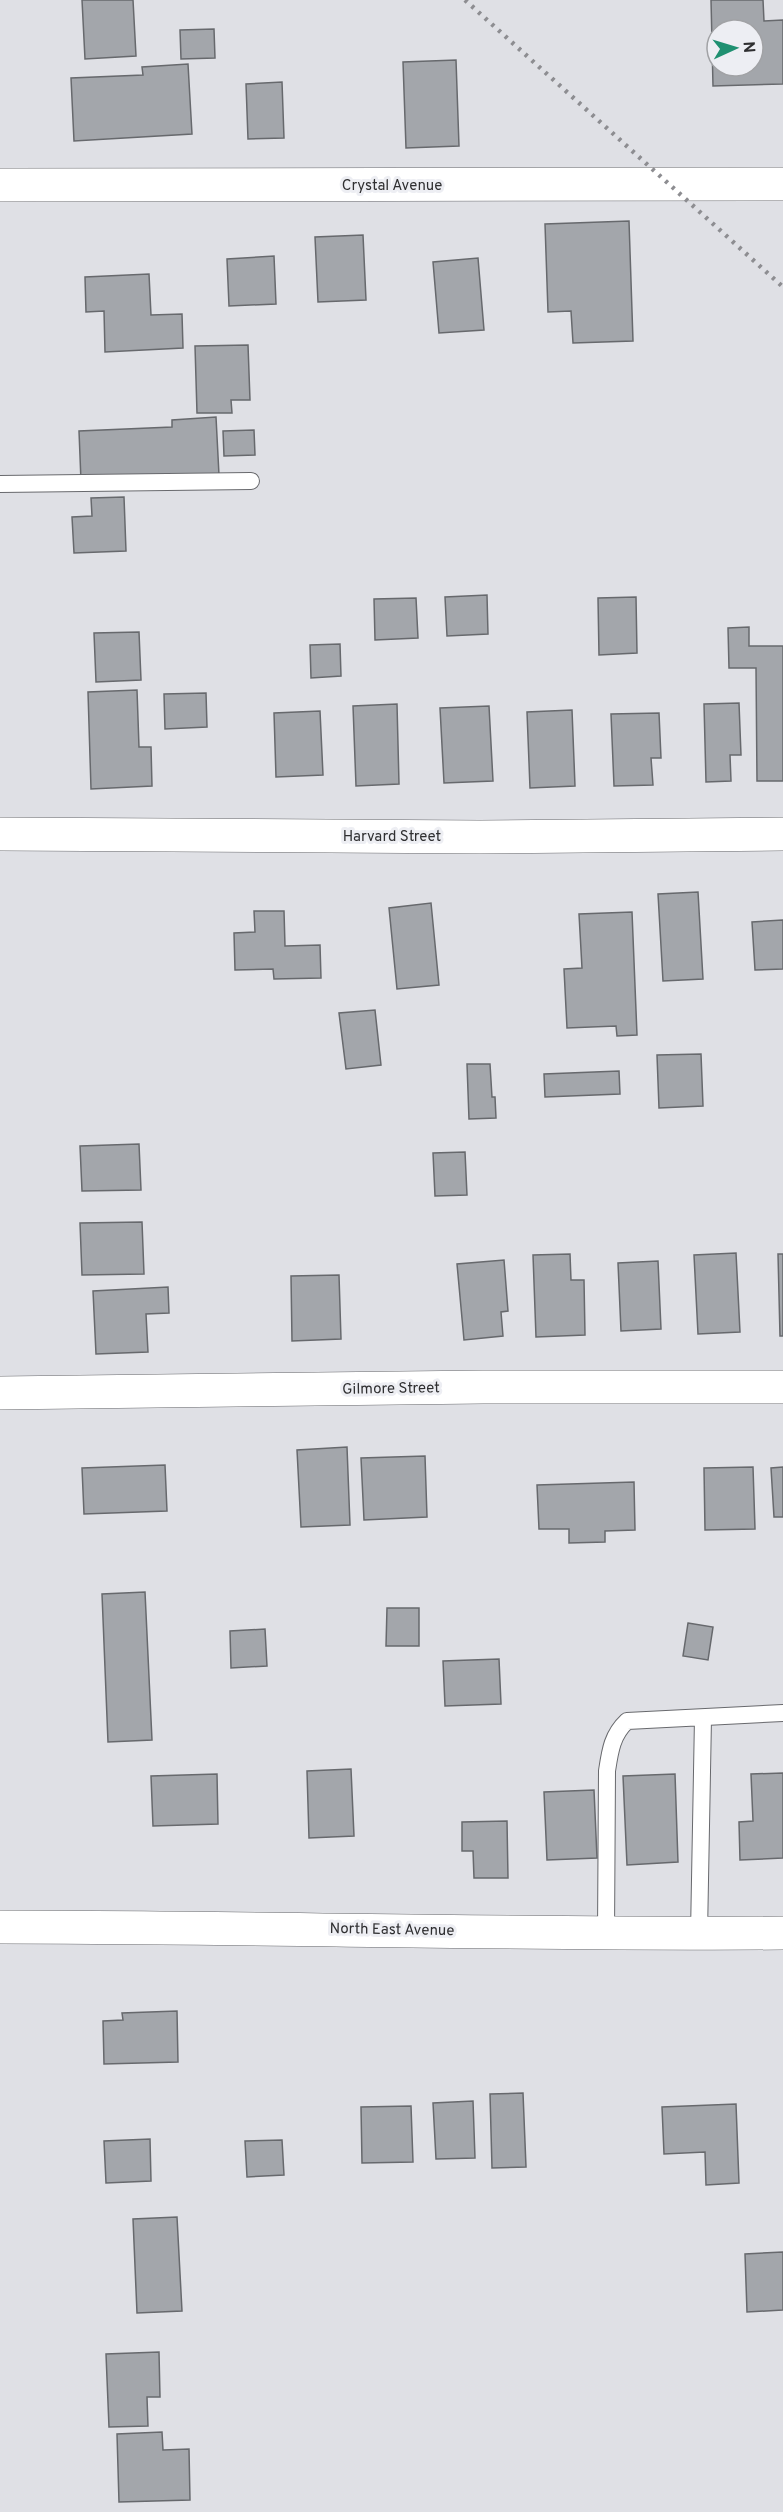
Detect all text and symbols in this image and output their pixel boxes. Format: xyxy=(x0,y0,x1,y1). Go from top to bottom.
north arrow xyxy=(705,18,765,78)
text: N xyxy=(738,41,758,54)
street label: Crystal Avenue xyxy=(342,177,442,196)
street label: Harvard Street xyxy=(343,828,441,847)
street label: Gilmore Street xyxy=(342,1379,440,1400)
street label: North East Avenue xyxy=(329,1920,455,1941)

